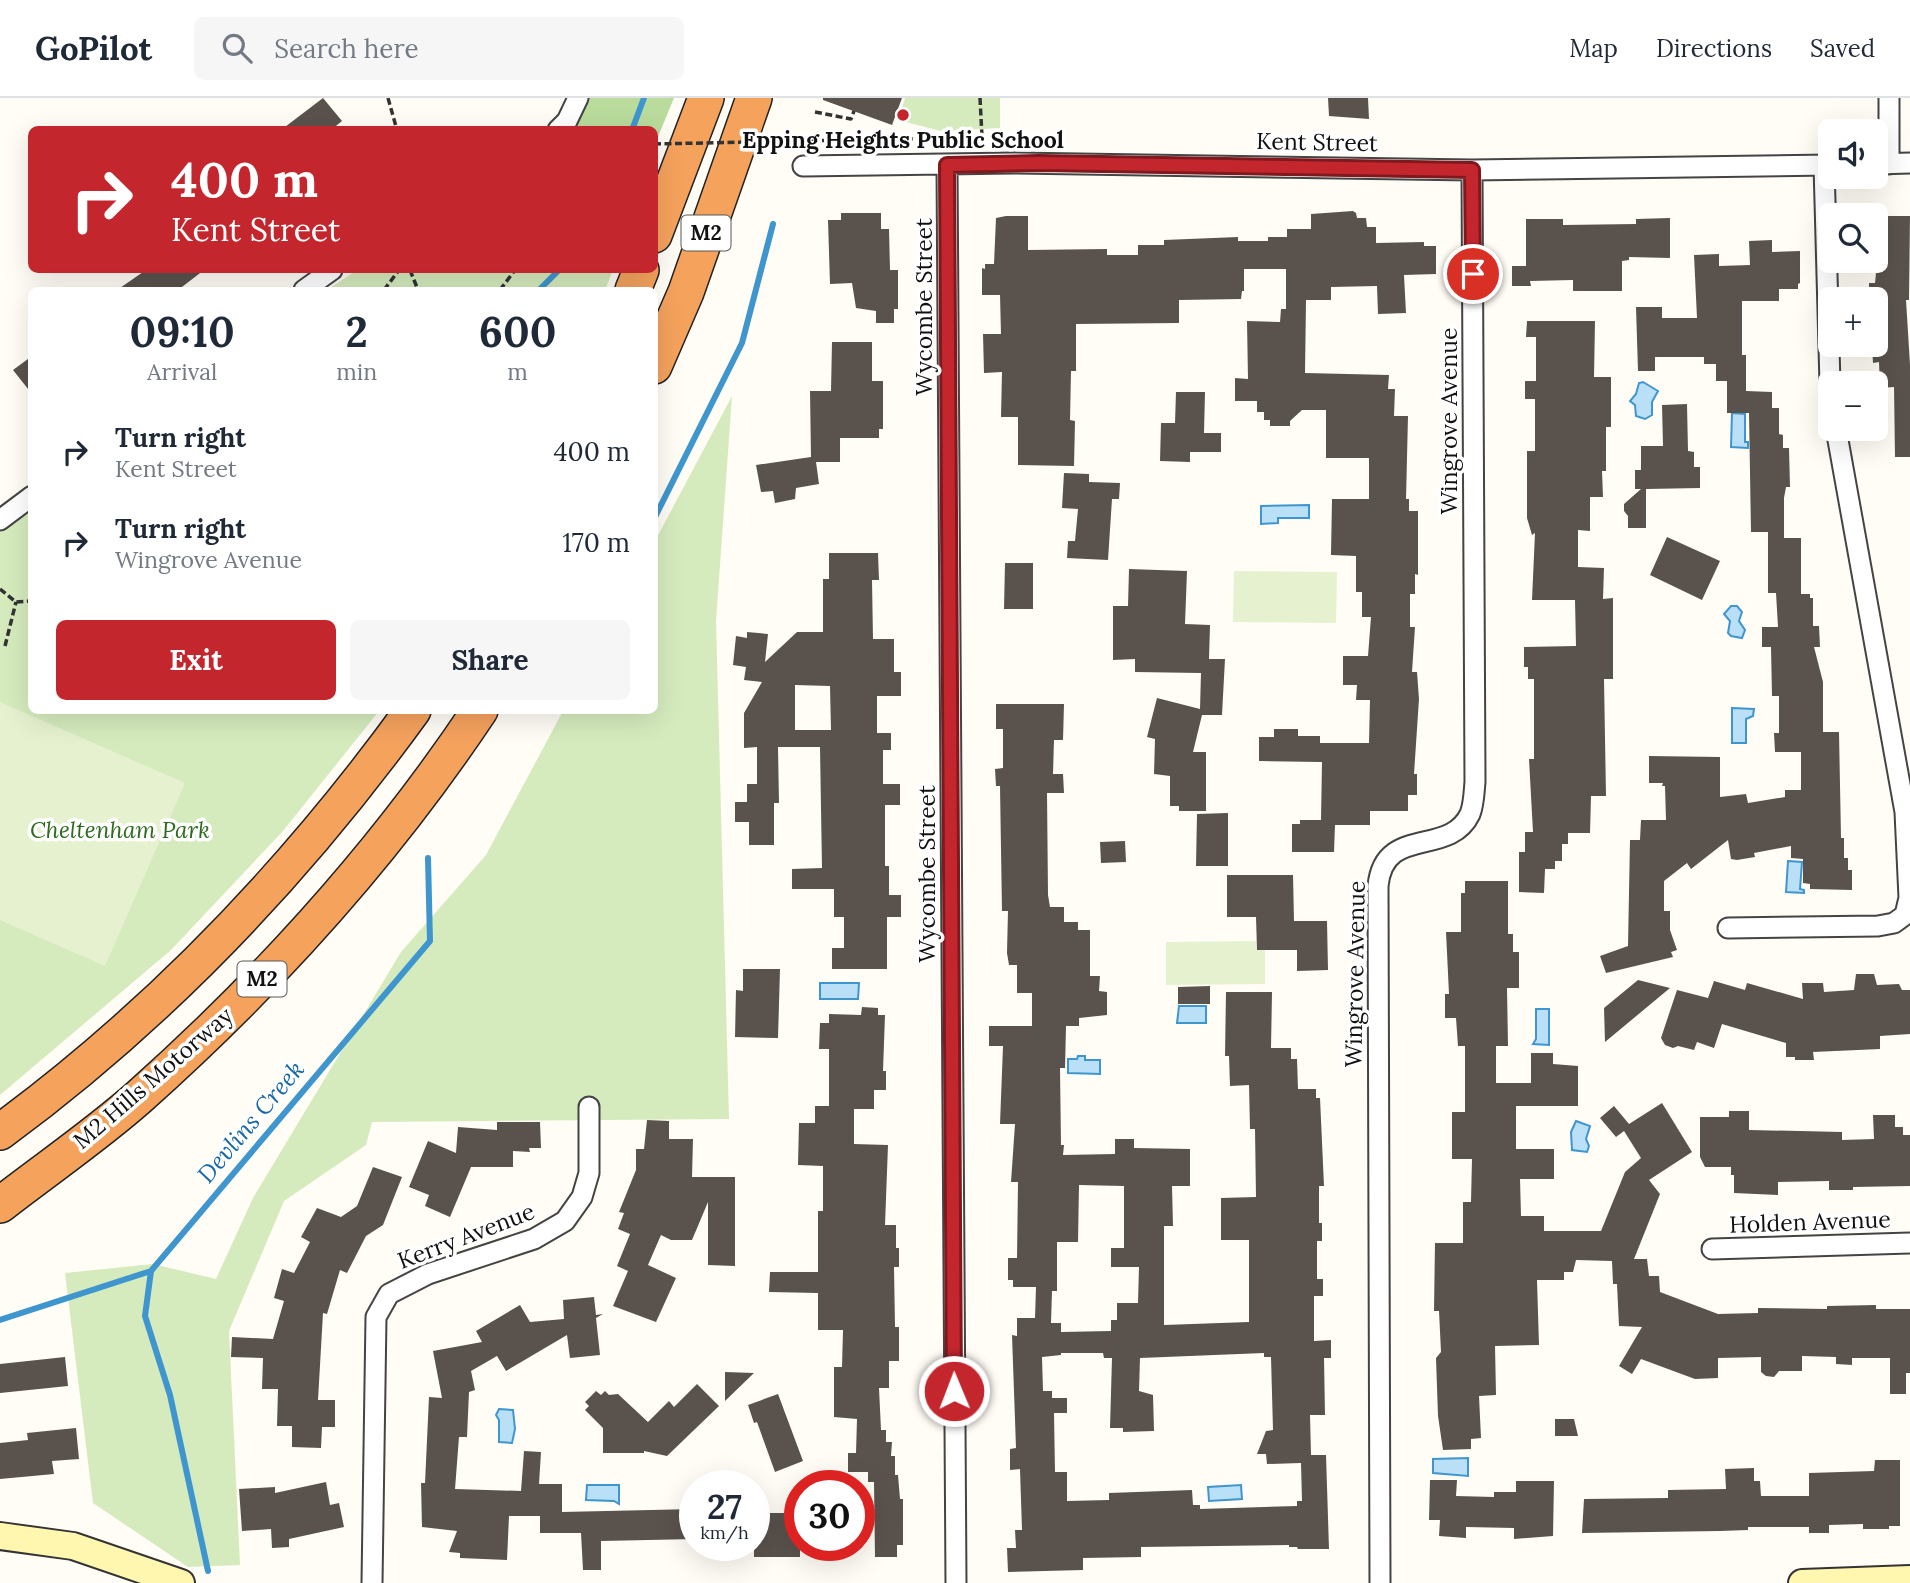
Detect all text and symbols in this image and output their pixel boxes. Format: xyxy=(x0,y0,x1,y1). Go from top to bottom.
search box xyxy=(194,17,684,80)
text: GoPilot xyxy=(35,27,152,69)
icon: search xyxy=(218,29,256,67)
text: Search here xyxy=(274,32,419,65)
text: Map xyxy=(1569,33,1618,64)
text: Directions xyxy=(1656,33,1772,64)
text: Saved xyxy=(1810,33,1875,64)
marker: Epping Heights Public School xyxy=(895,107,911,123)
map controls xyxy=(1818,119,1888,441)
button: sound xyxy=(1818,119,1888,189)
place label: Epping Heights Public School xyxy=(742,125,1064,154)
street label: Kent Street xyxy=(1256,126,1378,157)
text: 400 m xyxy=(171,148,318,210)
icon: right xyxy=(56,154,147,245)
button: search xyxy=(1818,203,1888,273)
text: Kent Street xyxy=(171,209,340,250)
road number: M2 xyxy=(682,216,730,250)
street label: Wycombe Street xyxy=(909,218,938,396)
pin xyxy=(1443,244,1503,304)
icon: arrive xyxy=(1454,255,1492,293)
button: + xyxy=(1818,287,1888,357)
text: 09:10 xyxy=(130,305,235,359)
text: 2 xyxy=(346,305,368,359)
text: 600 xyxy=(479,305,556,359)
street label: Wingrove Avenue xyxy=(1434,328,1463,514)
text: Arrival xyxy=(147,357,217,386)
text: min xyxy=(336,357,377,386)
text: m xyxy=(507,357,528,386)
button: − xyxy=(1818,371,1888,441)
text: Turn right xyxy=(115,421,246,454)
icon: right xyxy=(56,433,94,471)
text: 400 m xyxy=(554,435,630,468)
text: Kent Street xyxy=(115,454,237,483)
text: Turn right xyxy=(115,512,246,545)
icon: right xyxy=(56,524,94,562)
text: 170 m xyxy=(562,526,630,559)
text: Wingrove Avenue xyxy=(115,545,302,574)
button: Exit xyxy=(56,620,336,700)
button: Share xyxy=(350,620,630,700)
street label: Wycombe Street xyxy=(912,785,941,963)
park label: Cheltenham Park xyxy=(30,815,210,844)
street label: Wingrove Avenue xyxy=(1338,880,1371,1068)
road number: M2 xyxy=(238,962,286,996)
street label: M2 Hills Motorway xyxy=(67,1000,239,1155)
water label: Devlins Creek xyxy=(190,1054,311,1189)
street label: Kerry Avenue xyxy=(393,1196,538,1275)
street label: Holden Avenue xyxy=(1729,1204,1891,1239)
position arrow xyxy=(917,1354,991,1428)
speed limit sign: 30 xyxy=(784,1470,875,1561)
text: 27 xyxy=(707,1484,742,1529)
text: km/h xyxy=(700,1521,749,1544)

